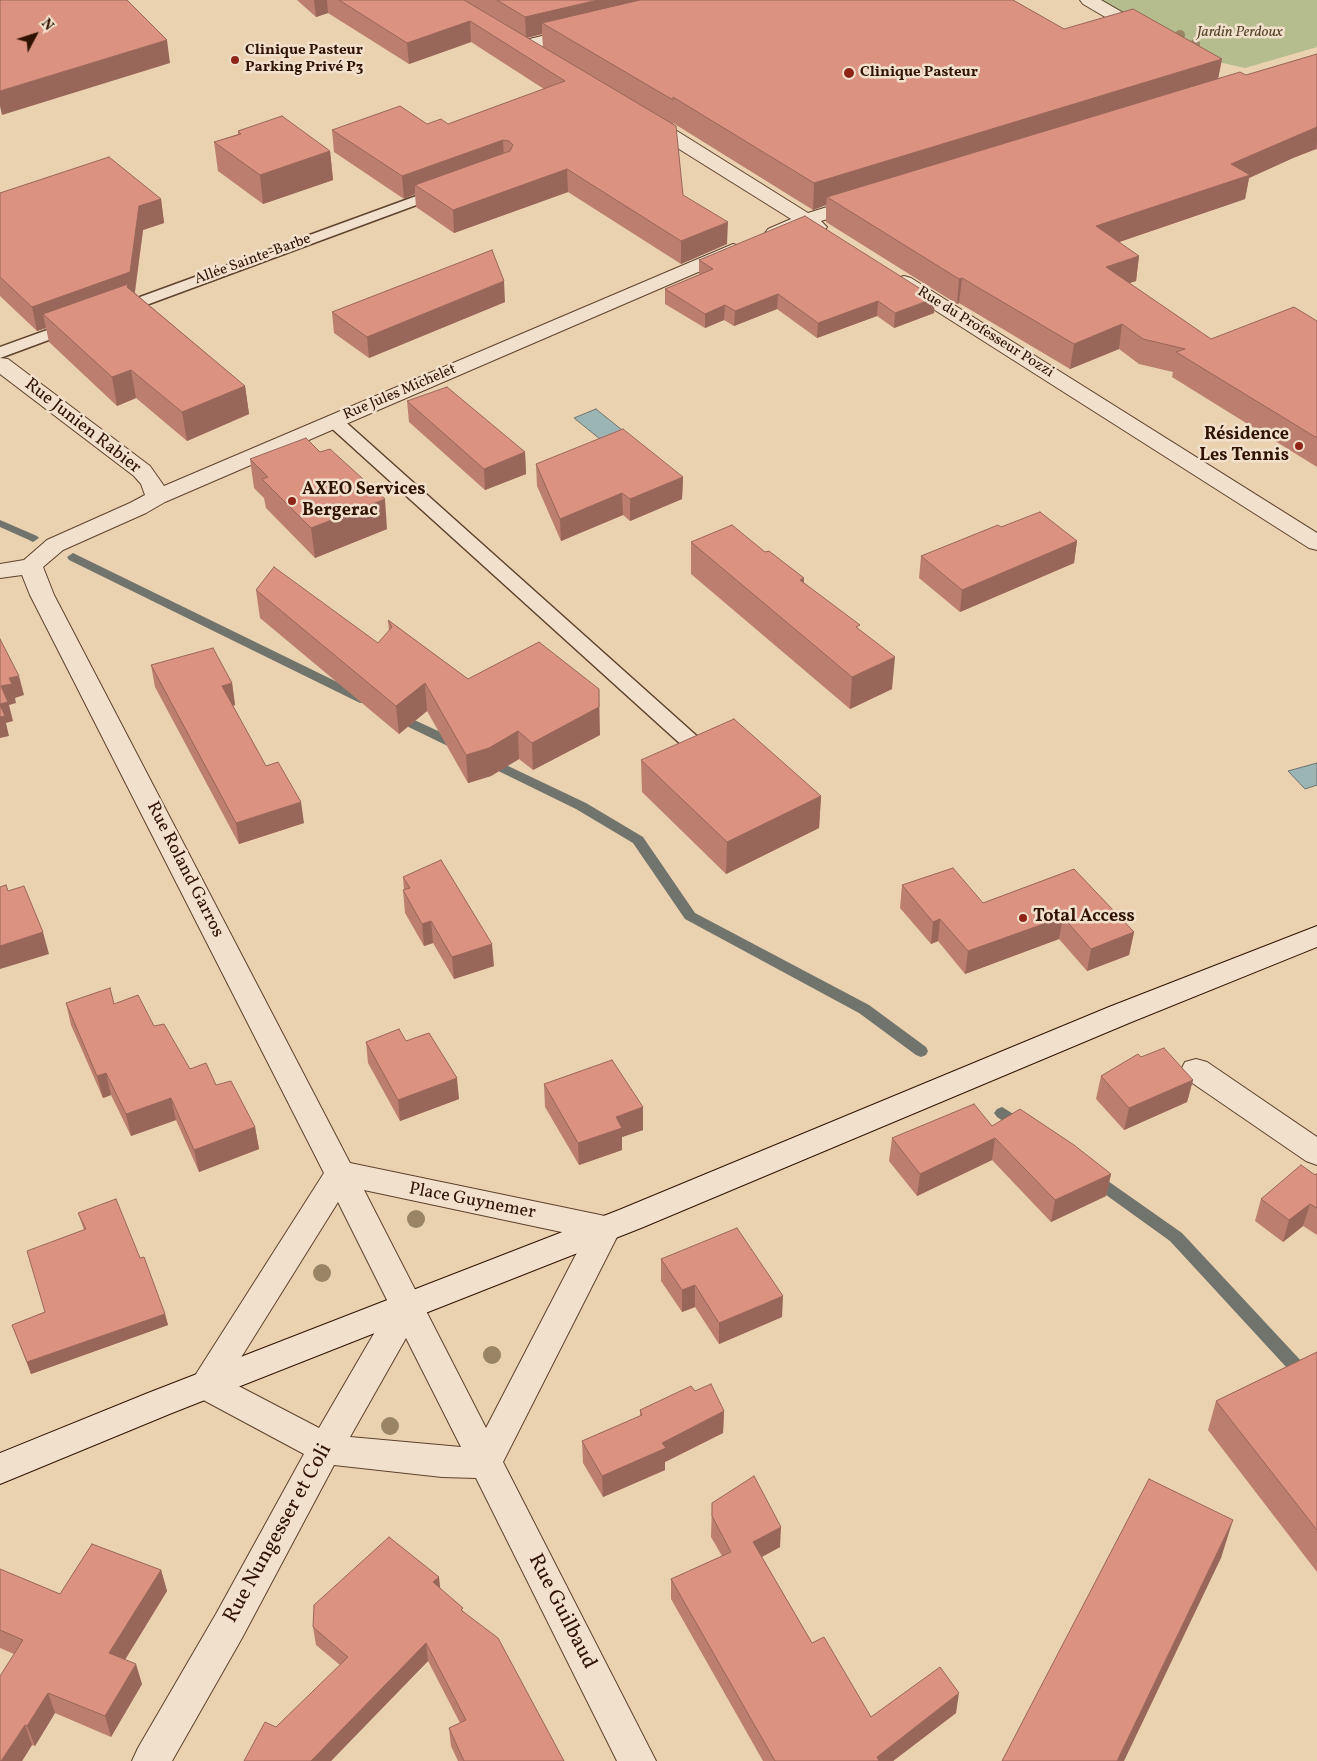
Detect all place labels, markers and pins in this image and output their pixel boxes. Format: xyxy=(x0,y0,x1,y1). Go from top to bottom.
place label: Clinique Pasteur Parking Privé P3 xyxy=(245,42,363,77)
marker: Clinique Pasteur Parking Privé P3 xyxy=(229,54,241,66)
place label: Clinique Pasteur xyxy=(860,64,978,82)
marker: Clinique Pasteur xyxy=(842,66,856,80)
place label: Résidence Les Tennis xyxy=(1199,425,1289,468)
marker: Résidence Les Tennis xyxy=(1293,440,1305,452)
place label: AXEO Services Bergerac xyxy=(302,480,425,522)
marker: AXEO Services Bergerac xyxy=(286,495,298,507)
place label: Total Access xyxy=(1033,907,1135,929)
marker: Total Access xyxy=(1017,912,1029,924)

